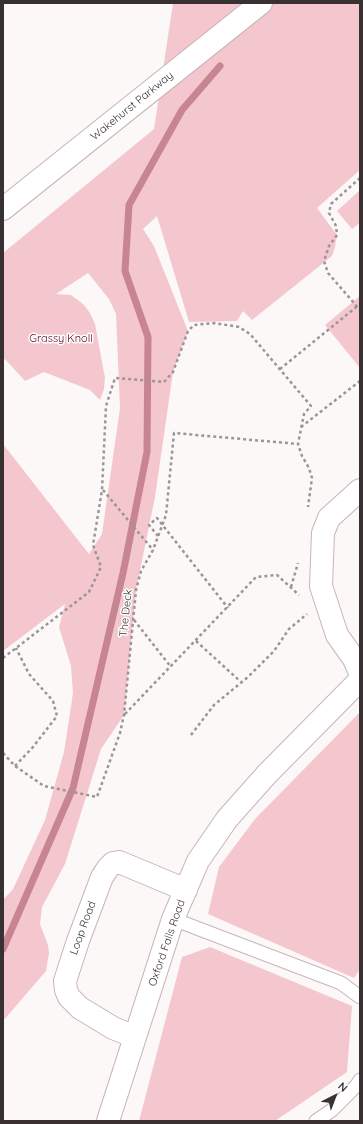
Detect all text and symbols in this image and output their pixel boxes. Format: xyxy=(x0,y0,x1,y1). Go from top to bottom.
street label: Wakehurst Parkway xyxy=(88,69,176,143)
park label: Grassy Knoll xyxy=(29,332,93,346)
street label: The Deck xyxy=(117,588,135,638)
street label: Oxford Falls Road xyxy=(146,898,188,988)
street label: Loop Road xyxy=(67,899,99,957)
north arrow xyxy=(315,1076,355,1116)
text: N xyxy=(335,1079,351,1095)

